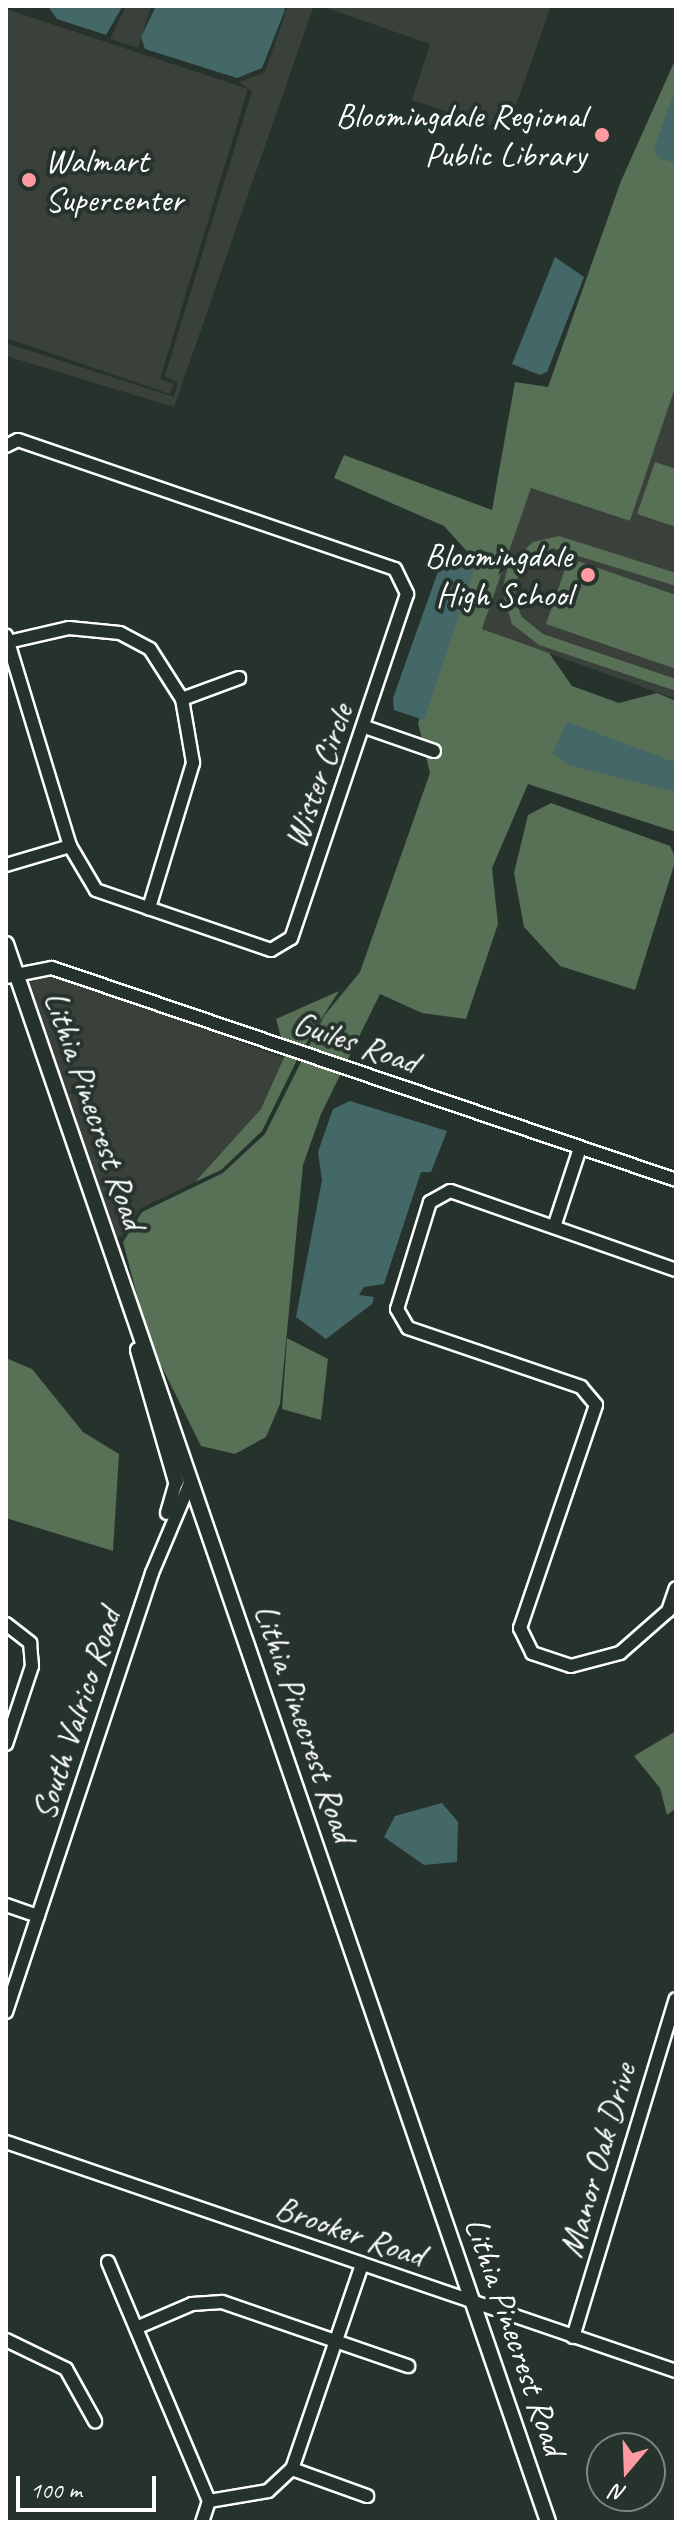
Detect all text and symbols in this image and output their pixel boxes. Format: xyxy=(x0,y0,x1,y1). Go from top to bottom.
place label: Bloomingdale Regional Public Library xyxy=(335,95,586,174)
marker: Bloomingdale Regional Public Library xyxy=(593,126,611,144)
place label: Walmart Supercenter xyxy=(45,140,183,220)
marker: Walmart Supercenter xyxy=(20,171,38,189)
place label: Bloomingdale High School xyxy=(425,535,572,614)
marker: Bloomingdale High School xyxy=(579,566,597,584)
street label: Wister Circle xyxy=(274,699,362,853)
street label: Lithia Pinecrest Road xyxy=(35,986,155,1234)
street label: Guiles Road xyxy=(288,1002,424,1082)
street label: Lithia Pinecrest Road xyxy=(245,1599,365,1847)
street label: South Valrico Road xyxy=(23,1603,129,1825)
street label: Manor Oak Drive xyxy=(550,2058,644,2262)
street label: Brooker Road xyxy=(270,2187,430,2275)
street label: Lithia Pinecrest Road xyxy=(456,2212,576,2460)
north arrow xyxy=(586,2432,666,2512)
scale bar xyxy=(20,2460,160,2510)
text: 100 m xyxy=(30,2475,82,2505)
text: N xyxy=(608,2477,630,2508)

